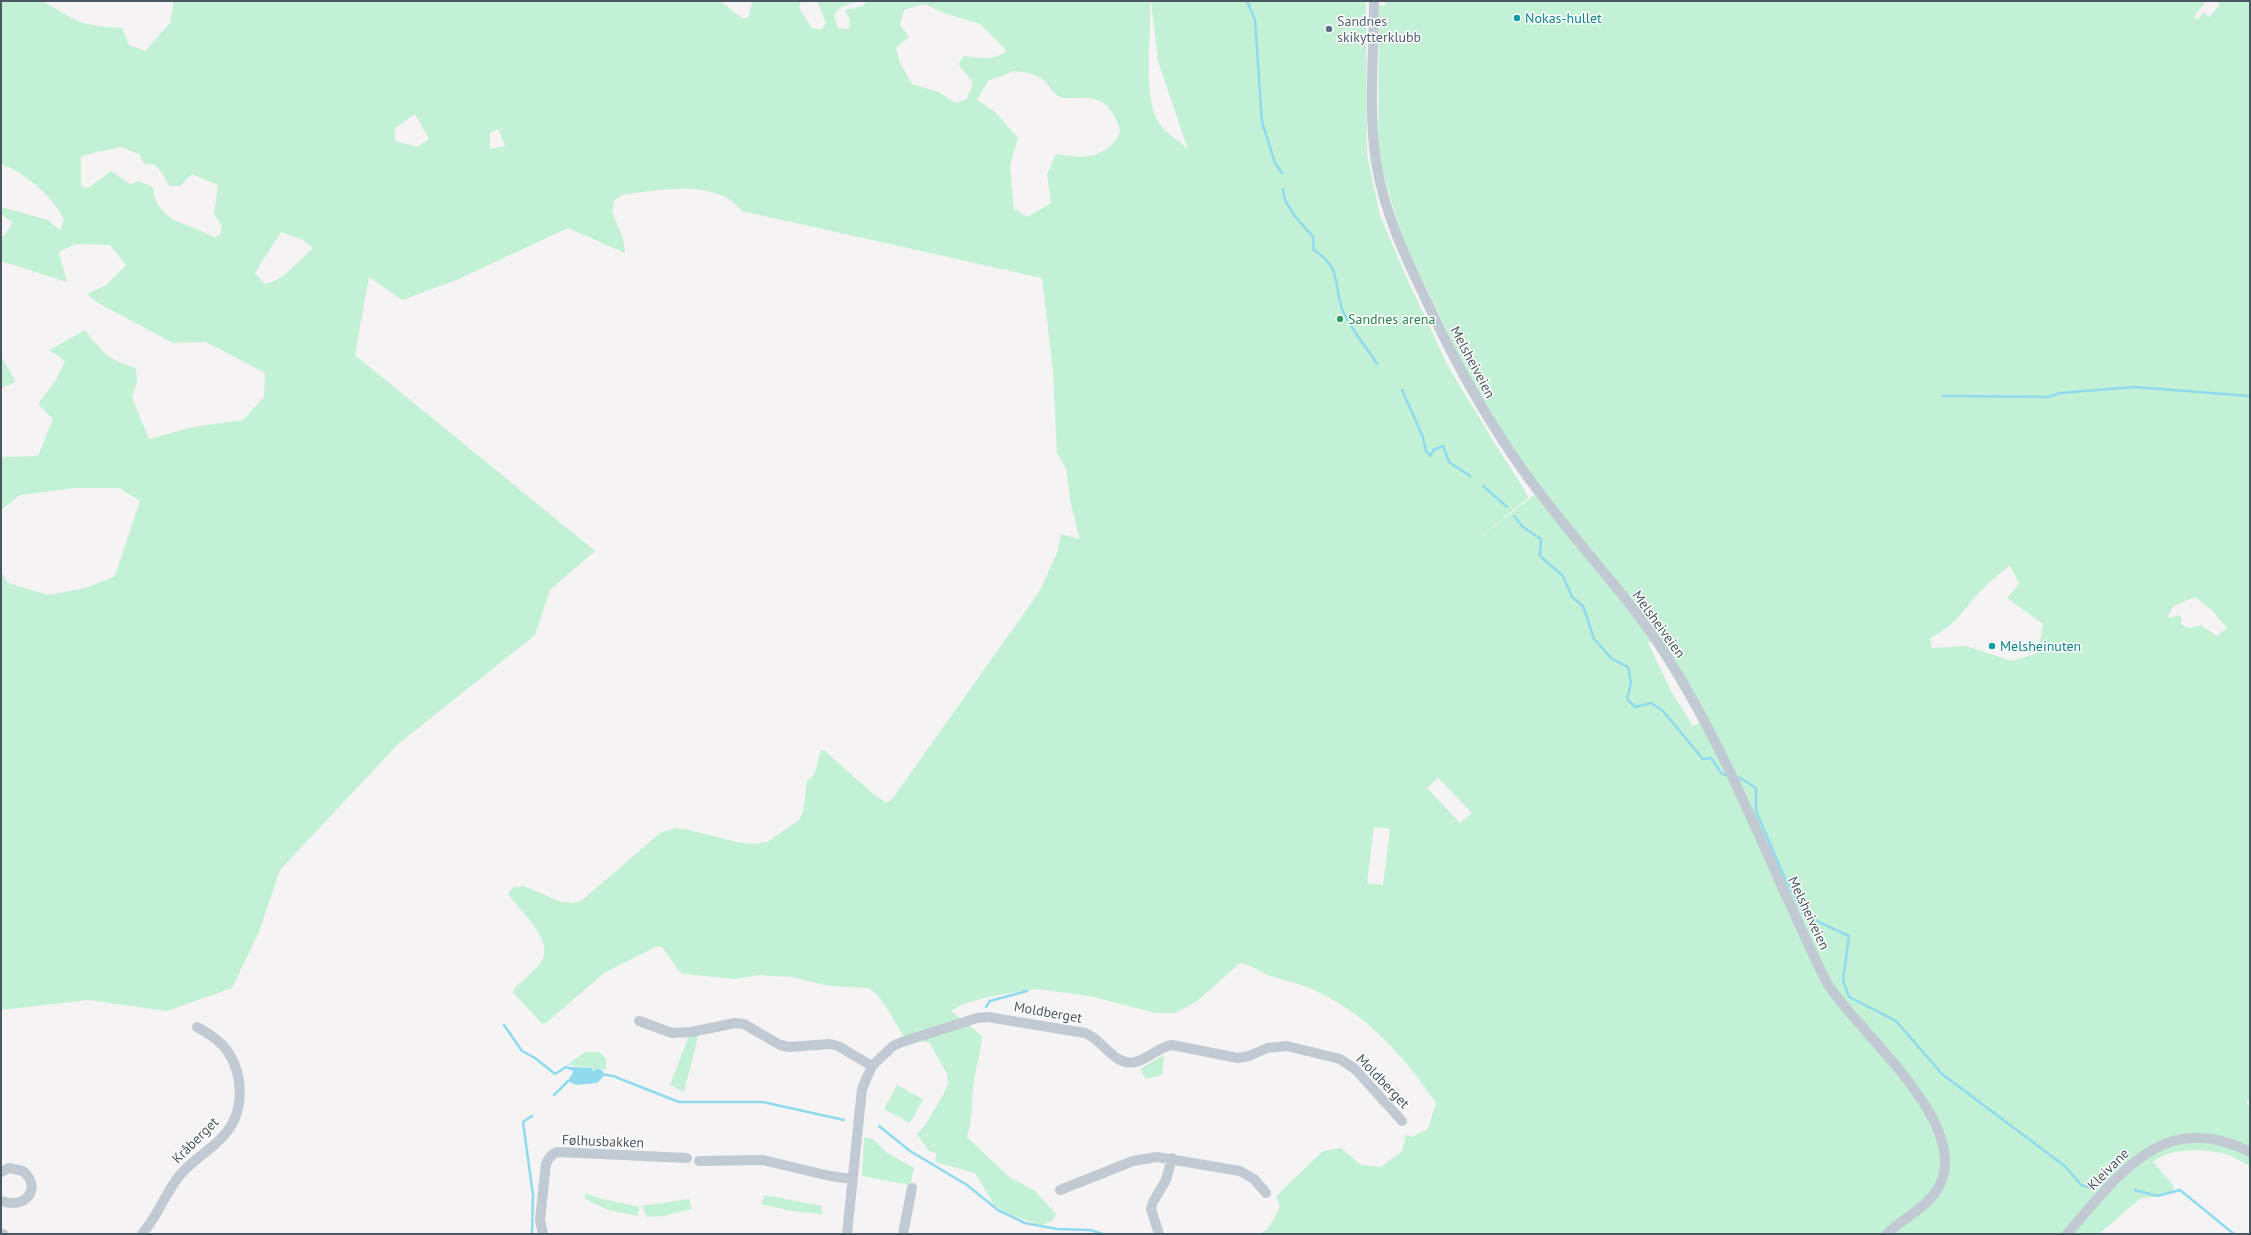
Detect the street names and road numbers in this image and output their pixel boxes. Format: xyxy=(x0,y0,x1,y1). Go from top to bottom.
street label: Melsheiveien xyxy=(1447,323,1499,401)
street label: Melsheiveien xyxy=(1629,587,1689,661)
street label: Melsheiveien xyxy=(1784,873,1834,953)
street label: Moldberget xyxy=(1012,997,1084,1027)
street label: Moldberget xyxy=(1353,1050,1414,1112)
street label: Kråberget xyxy=(168,1113,222,1167)
street label: Følhusbakken xyxy=(561,1131,645,1151)
street label: Kleivane xyxy=(2083,1144,2133,1194)

